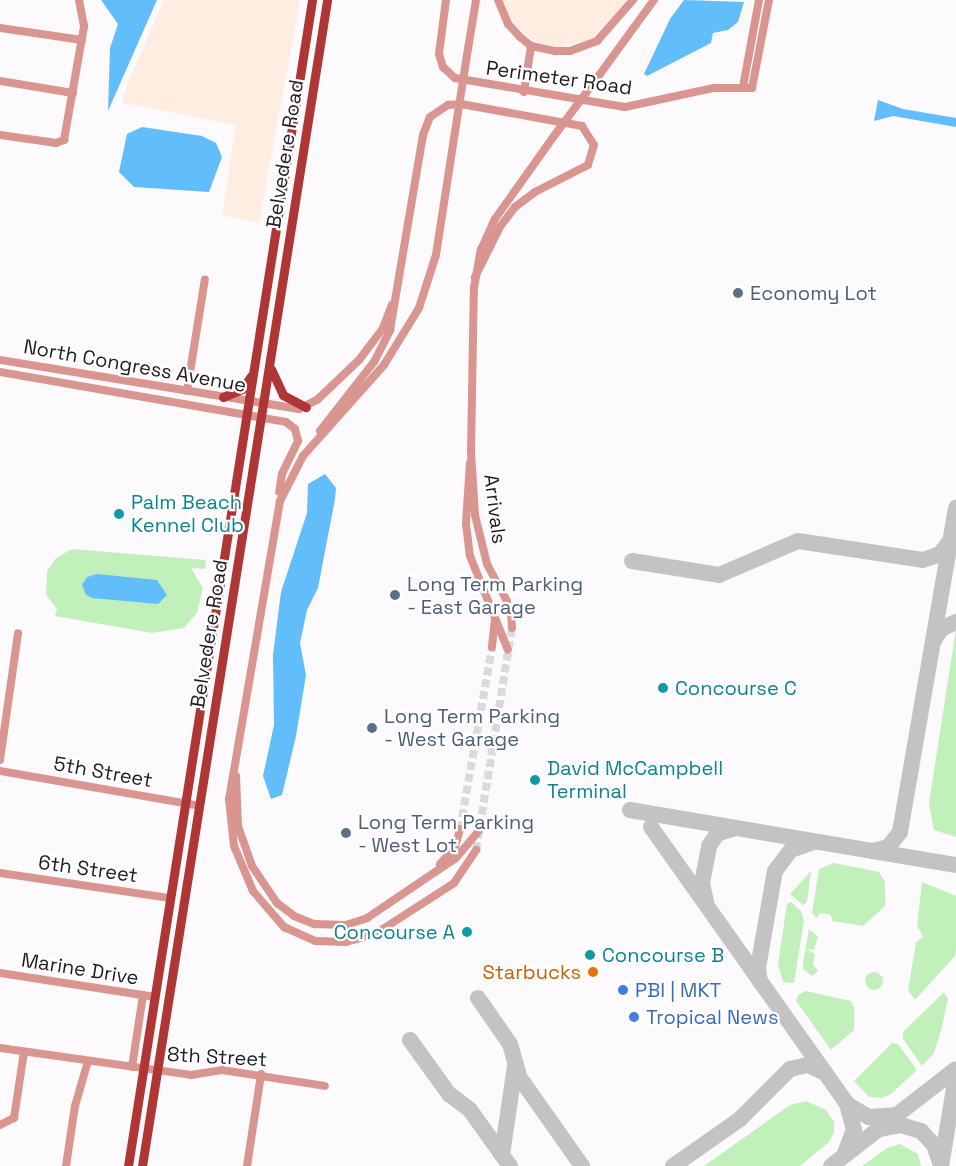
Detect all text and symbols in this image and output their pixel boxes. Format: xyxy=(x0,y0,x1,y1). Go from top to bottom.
street label: Perimeter Road xyxy=(485,56,633,100)
street label: Belvedere Road xyxy=(261,78,309,230)
place label: Economy Lot xyxy=(750,281,877,305)
marker: Economy Lot xyxy=(731,286,745,300)
street label: North Congress Avenue xyxy=(22,335,248,397)
street label: Arrivals xyxy=(479,473,511,545)
place label: Palm Beach Kennel Club xyxy=(131,490,244,537)
marker: Palm Beach Kennel Club xyxy=(112,507,126,521)
street label: Belvedere Road xyxy=(185,558,233,710)
place label: Long Term Parking - East Garage xyxy=(407,572,584,619)
marker: Long Term Parking - East Garage xyxy=(388,588,402,602)
place label: Concourse C xyxy=(675,676,797,700)
marker: Concourse C xyxy=(656,681,670,695)
place label: Long Term Parking - West Garage xyxy=(384,704,561,751)
marker: Long Term Parking - West Garage xyxy=(365,721,379,735)
street label: 5th Street xyxy=(52,752,154,792)
place label: David McCampbell Terminal xyxy=(547,756,723,803)
marker: David McCampbell Terminal xyxy=(528,773,542,787)
place label: Long Term Parking - West Lot xyxy=(358,810,535,857)
marker: Long Term Parking - West Lot xyxy=(339,826,353,840)
street label: 6th Street xyxy=(37,850,139,888)
place label: Concourse A xyxy=(334,920,455,944)
marker: Concourse A xyxy=(460,925,474,939)
place label: Concourse B xyxy=(602,943,724,967)
street label: Marine Drive xyxy=(20,948,140,990)
marker: Concourse B xyxy=(583,948,597,962)
place label: Starbucks xyxy=(482,960,581,984)
marker: Starbucks xyxy=(586,965,600,979)
place label: PBI | MKT xyxy=(635,978,721,1002)
marker: PBI | MKT xyxy=(616,983,630,997)
place label: Tropical News xyxy=(646,1005,778,1029)
marker: Tropical News xyxy=(627,1010,641,1024)
street label: 8th Street xyxy=(166,1042,268,1072)

